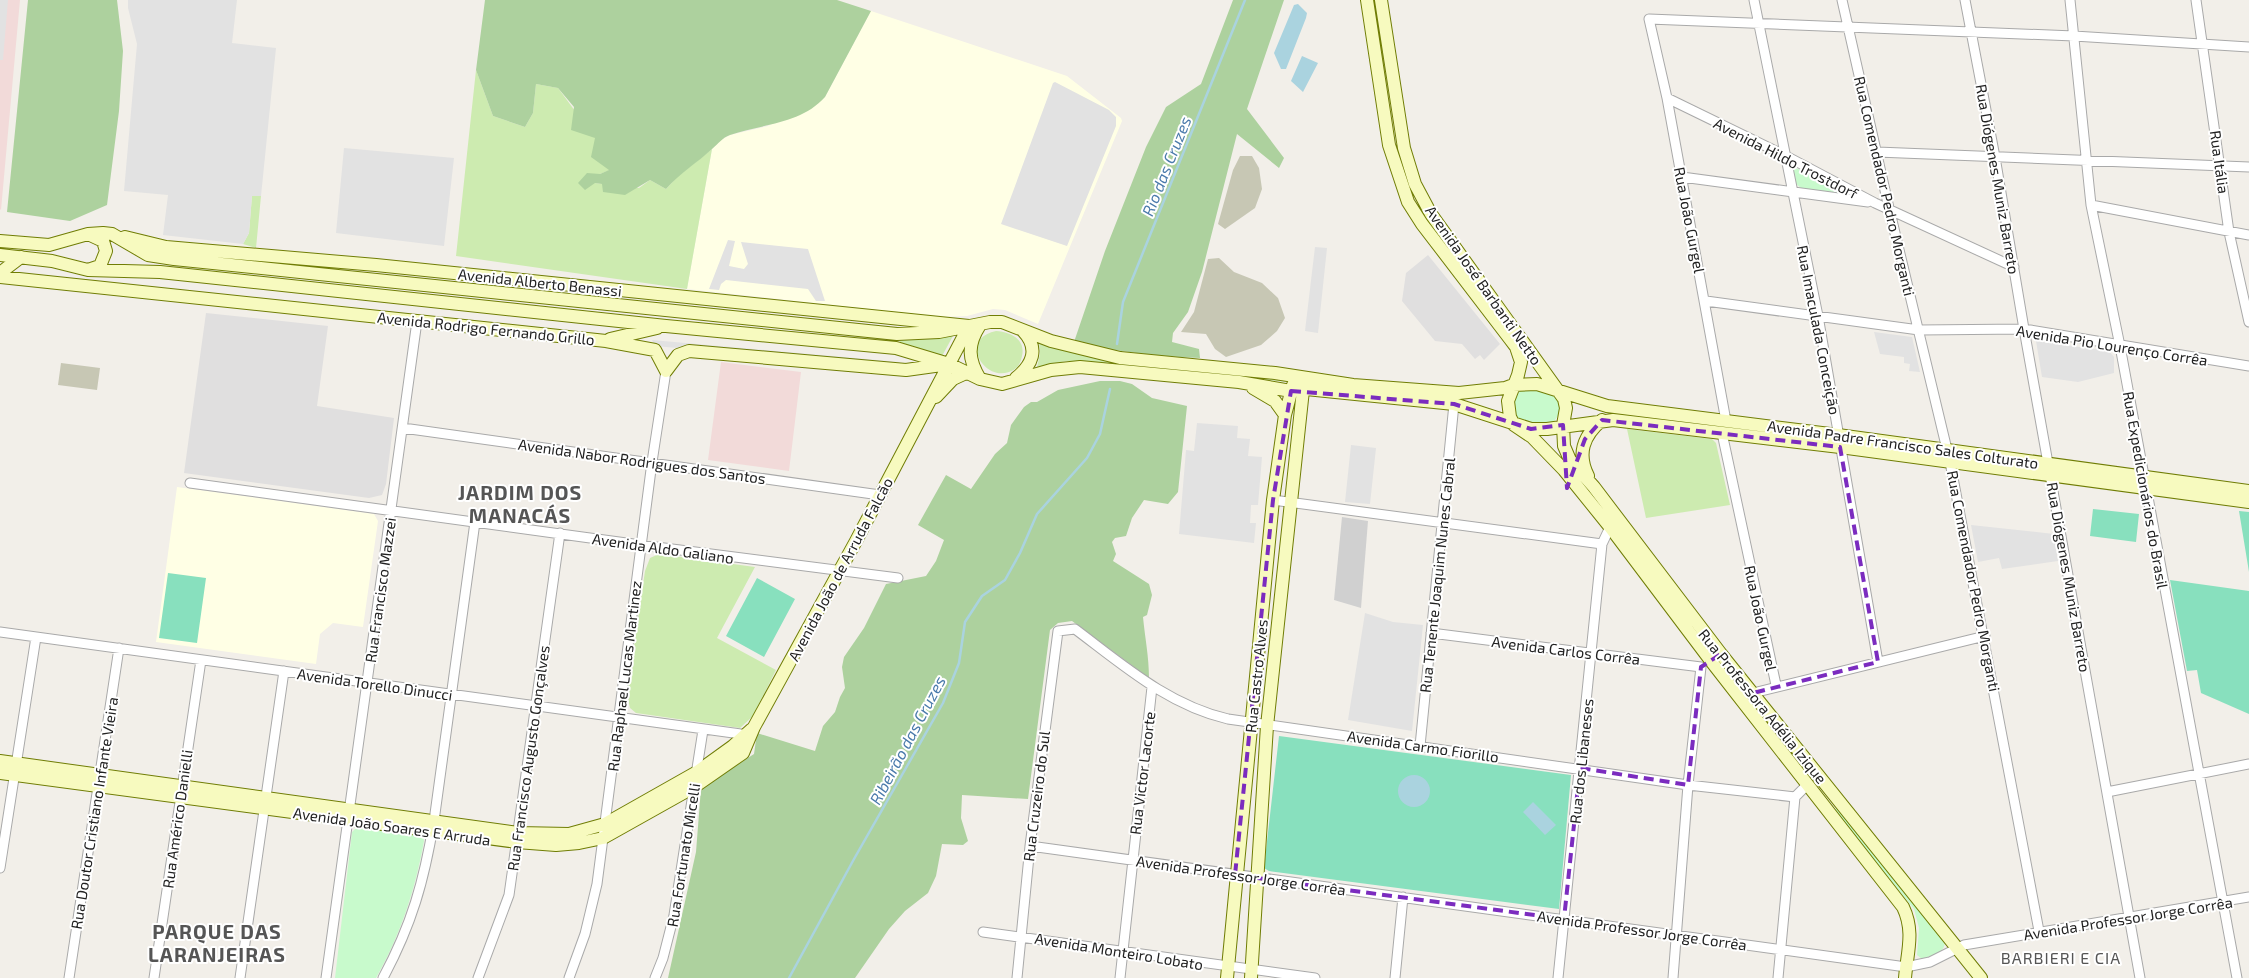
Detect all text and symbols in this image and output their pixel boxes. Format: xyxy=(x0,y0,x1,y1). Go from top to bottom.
street label: Rua Comendador Pedro Morganti xyxy=(1851,74,1919,298)
street label: Rua Diógenes Muniz Barreto xyxy=(1972,83,2024,275)
water label: Rio das Cruzes xyxy=(1137,113,1195,219)
street label: Avenida Hildo Trostdorf xyxy=(1711,114,1861,202)
street label: Rua Itália xyxy=(2207,129,2233,195)
street label: Rua João Gurgel xyxy=(1671,165,1709,275)
street label: Avenida José Barbanti Netto xyxy=(1422,202,1546,368)
street label: Rua Imaculada Conceição xyxy=(1793,244,1844,416)
street label: Avenida Alberto Benassi xyxy=(457,264,623,300)
street label: Avenida Rodrigo Fernando Grillo xyxy=(376,308,596,348)
street label: Avenida Pio Lourenço Corrêa xyxy=(2015,321,2209,370)
street label: Rua Expedicionários do Brasil xyxy=(2120,390,2172,591)
street label: Avenida Padre Francisco Sales Colturato xyxy=(1766,416,2040,472)
street label: Avenida Nabor Rodrigues dos Santos xyxy=(517,435,767,487)
street label: Rua Tenente Joaquim Nunes Cabral xyxy=(1416,456,1458,694)
street label: Rua Comendador Pedro Morganti xyxy=(1944,469,2004,693)
street label: Avenida João de Arruda Falcão xyxy=(784,474,896,664)
district label: JARDIM DOS MANACÁS xyxy=(458,480,582,527)
street label: Rua Diógenes Muniz Barreto xyxy=(2043,481,2095,673)
street label: Rua Francisco Mazzei xyxy=(361,516,399,664)
street label: Avenida Aldo Galiano xyxy=(591,529,735,567)
street label: Rua João Gurgel xyxy=(1741,564,1781,673)
street label: Rua Raphael Lucas Martinez xyxy=(603,580,645,772)
street label: Rua Castro Alves xyxy=(1241,618,1271,734)
street label: Rua Professora Adélia Izique xyxy=(1695,625,1831,787)
street label: Avenida Carlos Corrêa xyxy=(1491,632,1641,668)
street label: Rua Francisco Augusto Gonçalves xyxy=(503,644,554,872)
street label: Avenida Torello Dinucci xyxy=(296,664,454,704)
water label: Ribeirão das Cruzes xyxy=(865,673,949,807)
street label: Rua Doutor Cristiano Infante Vieira xyxy=(67,696,121,930)
street label: Rua dos Libaneses xyxy=(1565,698,1597,824)
street label: Rua Victor Lacorte xyxy=(1126,710,1158,836)
street label: Avenida Carmo Fiorillo xyxy=(1346,726,1500,766)
street label: Rua Cruzeiro do Sul xyxy=(1019,729,1053,862)
street label: Rua Américo Danielli xyxy=(158,749,196,889)
street label: Rua Fortunato Micelli xyxy=(663,782,703,928)
street label: Avenida João Soares E Arruda xyxy=(292,803,492,849)
street label: Avenida Professor Jorge Corrêa xyxy=(1135,851,1347,899)
street label: Avenida Professor Jorge Corrêa xyxy=(2022,893,2234,943)
street label: Avenida Professor Jorge Corrêa xyxy=(1536,906,1748,954)
district label: PARQUE DAS LARANJEIRAS xyxy=(148,919,286,966)
street label: Avenida Monteiro Lobato xyxy=(1033,929,1205,973)
district label: BARBIERI E CIA xyxy=(2001,948,2121,967)

